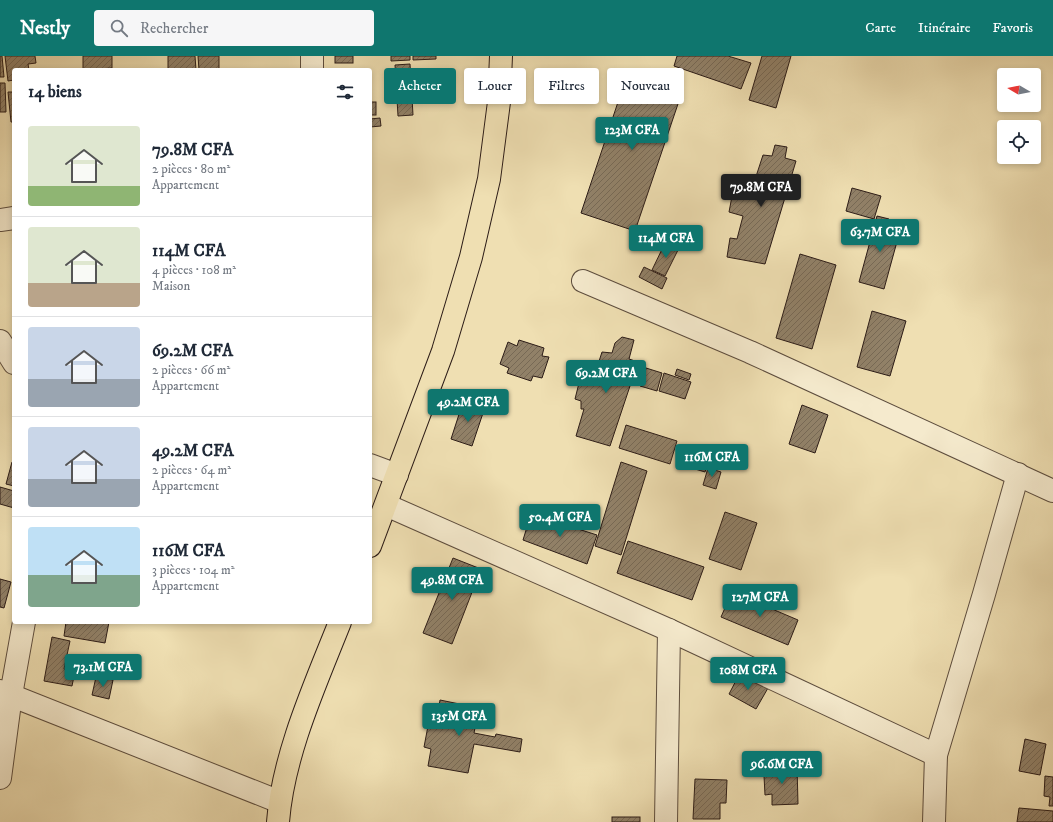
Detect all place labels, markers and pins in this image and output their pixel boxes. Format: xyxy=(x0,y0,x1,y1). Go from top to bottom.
pin: 123M CFA xyxy=(591,117,673,151)
pin: 79.8M CFA xyxy=(715,174,807,208)
pin: 63.7M CFA xyxy=(834,219,926,253)
pin: 114M CFA xyxy=(625,225,707,259)
pin: 69.2M CFA xyxy=(560,360,652,394)
pin: 49.2M CFA xyxy=(422,389,514,423)
pin: 116M CFA xyxy=(671,444,753,478)
pin: 50.4M CFA xyxy=(514,504,606,538)
pin: 49.8M CFA xyxy=(406,567,498,601)
pin: 127M CFA xyxy=(719,584,801,618)
pin: 73.1M CFA xyxy=(57,654,149,688)
pin: 108M CFA xyxy=(707,657,789,691)
pin: 135M CFA xyxy=(418,703,500,737)
pin: 96.6M CFA xyxy=(736,751,828,785)

